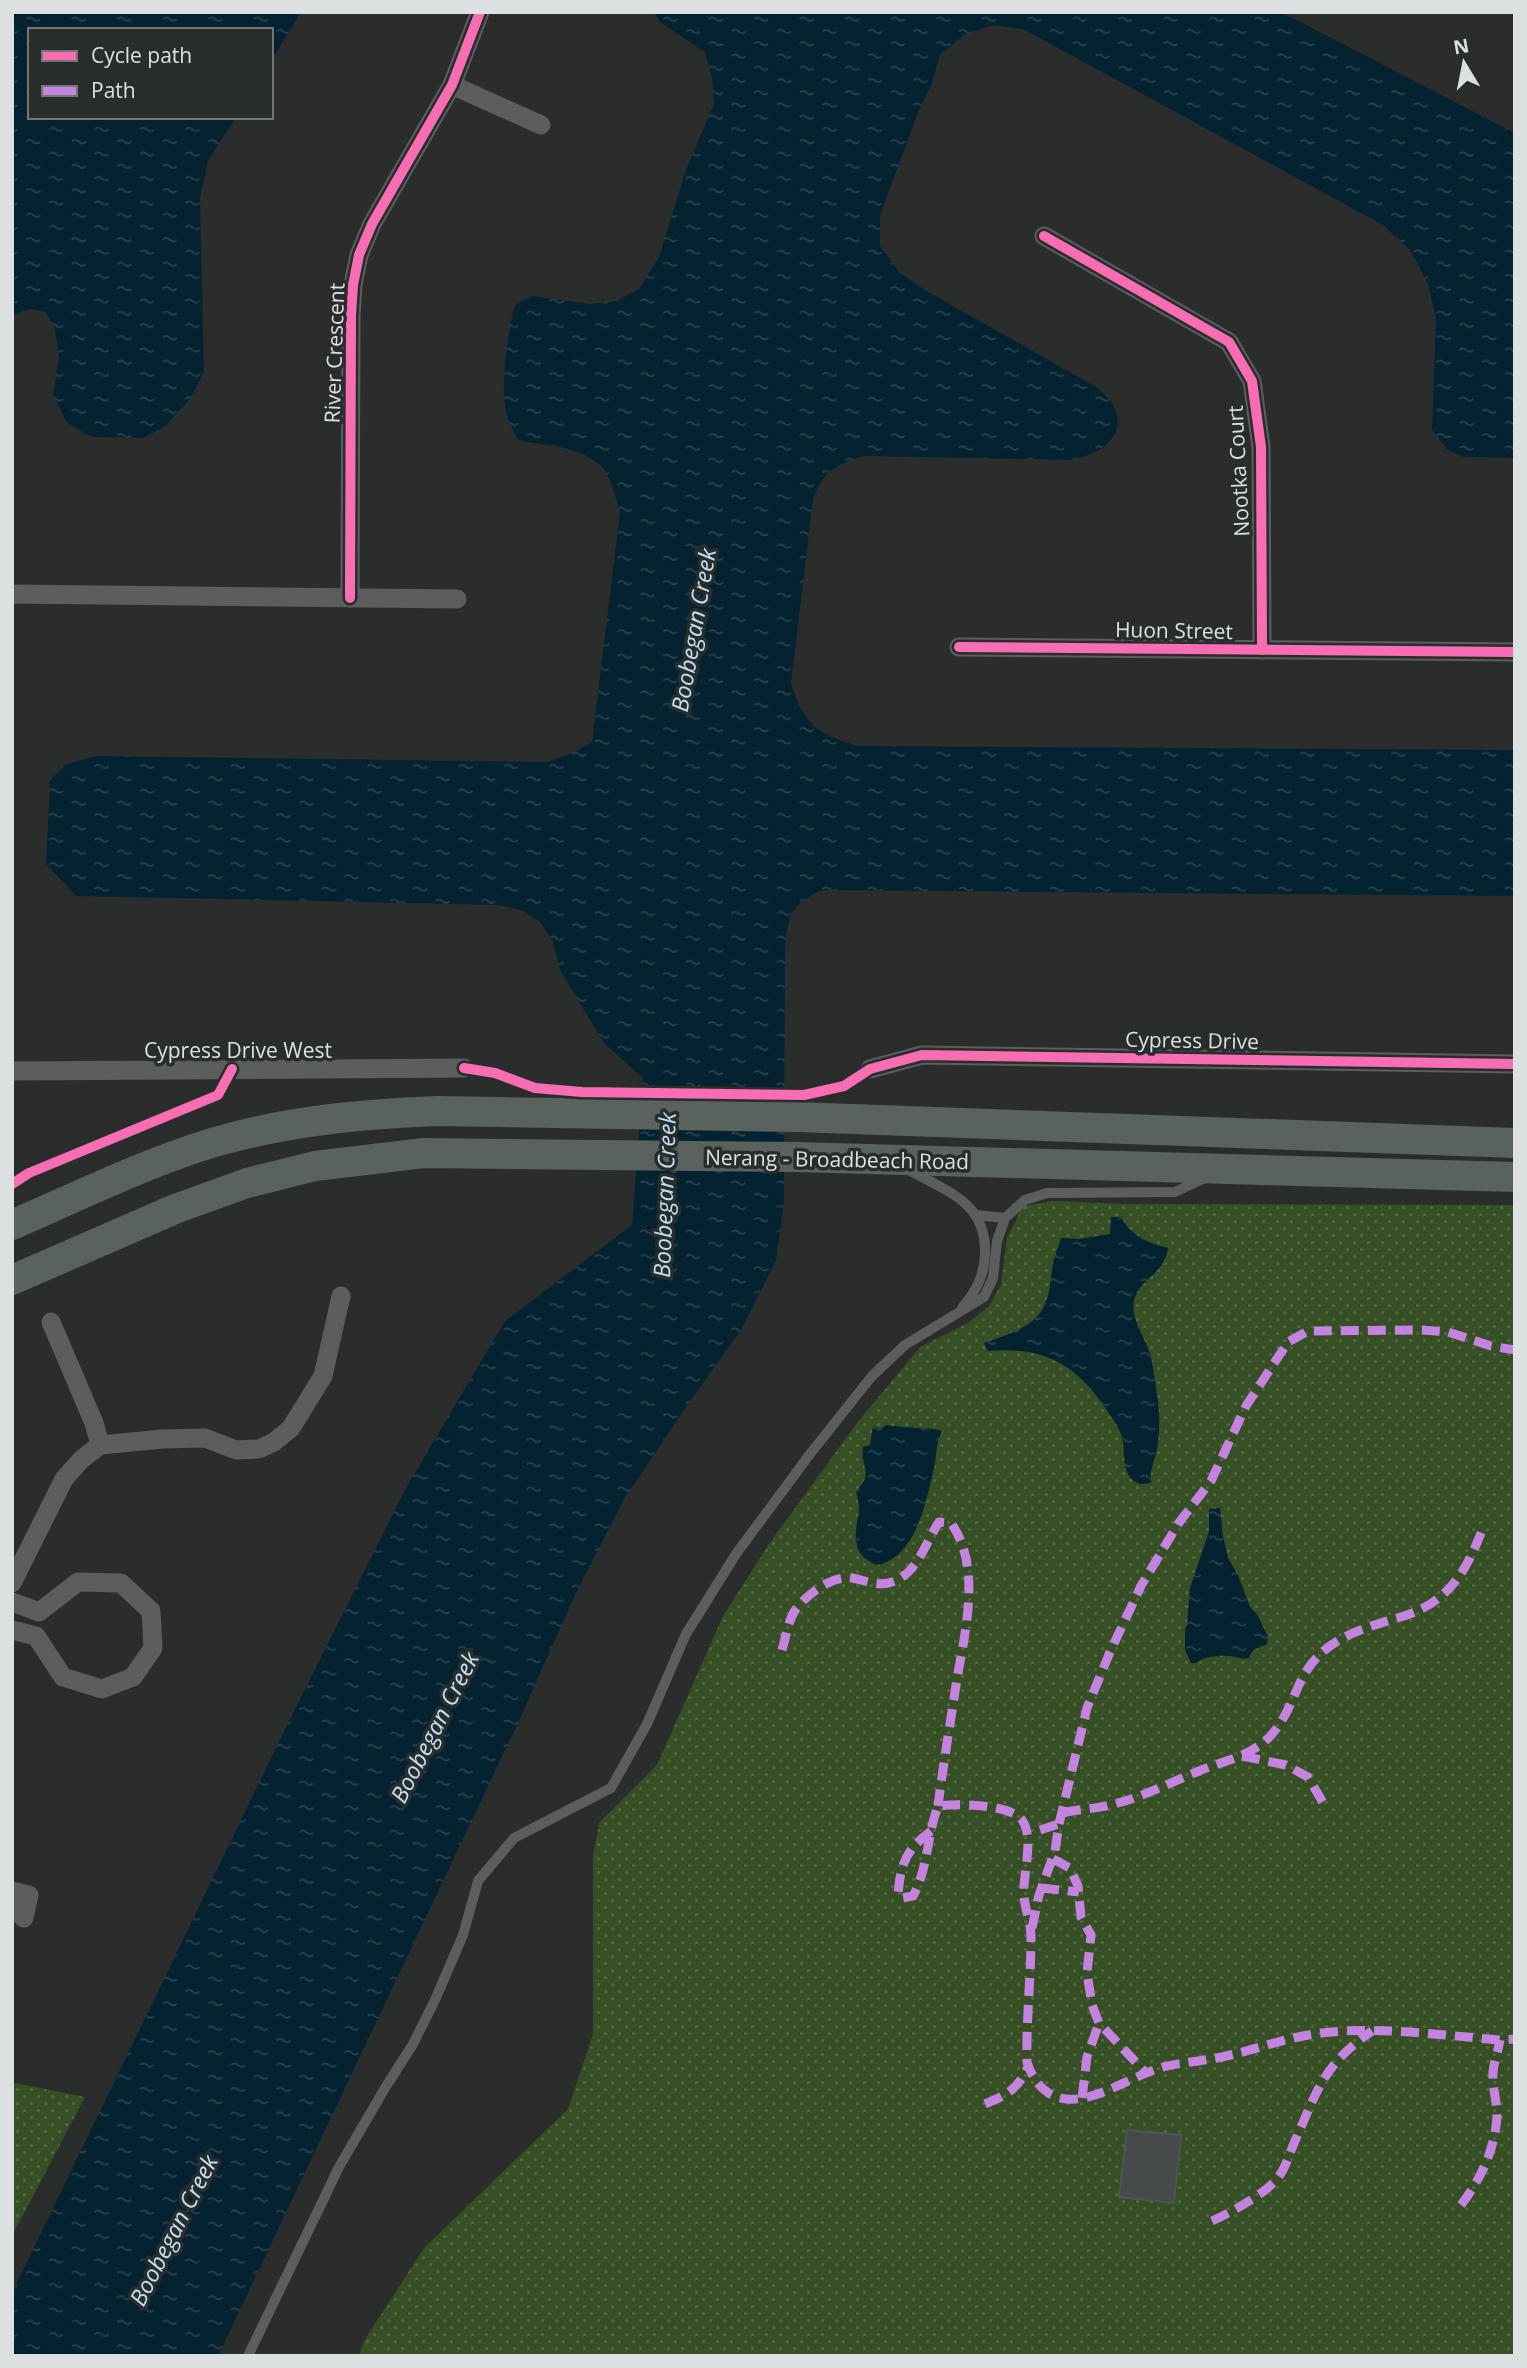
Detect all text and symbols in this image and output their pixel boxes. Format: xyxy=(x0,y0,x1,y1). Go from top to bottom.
legend xyxy=(28,28,273,119)
north arrow xyxy=(1429,28,1499,98)
text: N xyxy=(1451,32,1471,60)
text: Cycle path xyxy=(91,41,192,69)
text: Path xyxy=(91,76,136,104)
street label: River Crescent xyxy=(318,282,350,424)
street label: Nootka Court xyxy=(1221,405,1255,537)
water label: Boobegan Creek xyxy=(663,545,723,714)
street label: Huon Street xyxy=(1115,615,1233,645)
street label: Cypress Drive xyxy=(1125,1025,1259,1055)
street label: Cypress Drive West xyxy=(144,1036,332,1064)
water label: Boobegan Creek xyxy=(645,1111,683,1278)
street label: Nerang - Broadbeach Road xyxy=(705,1143,969,1175)
water label: Boobegan Creek xyxy=(382,1645,486,1808)
water label: Boobegan Creek xyxy=(121,2148,225,2311)

